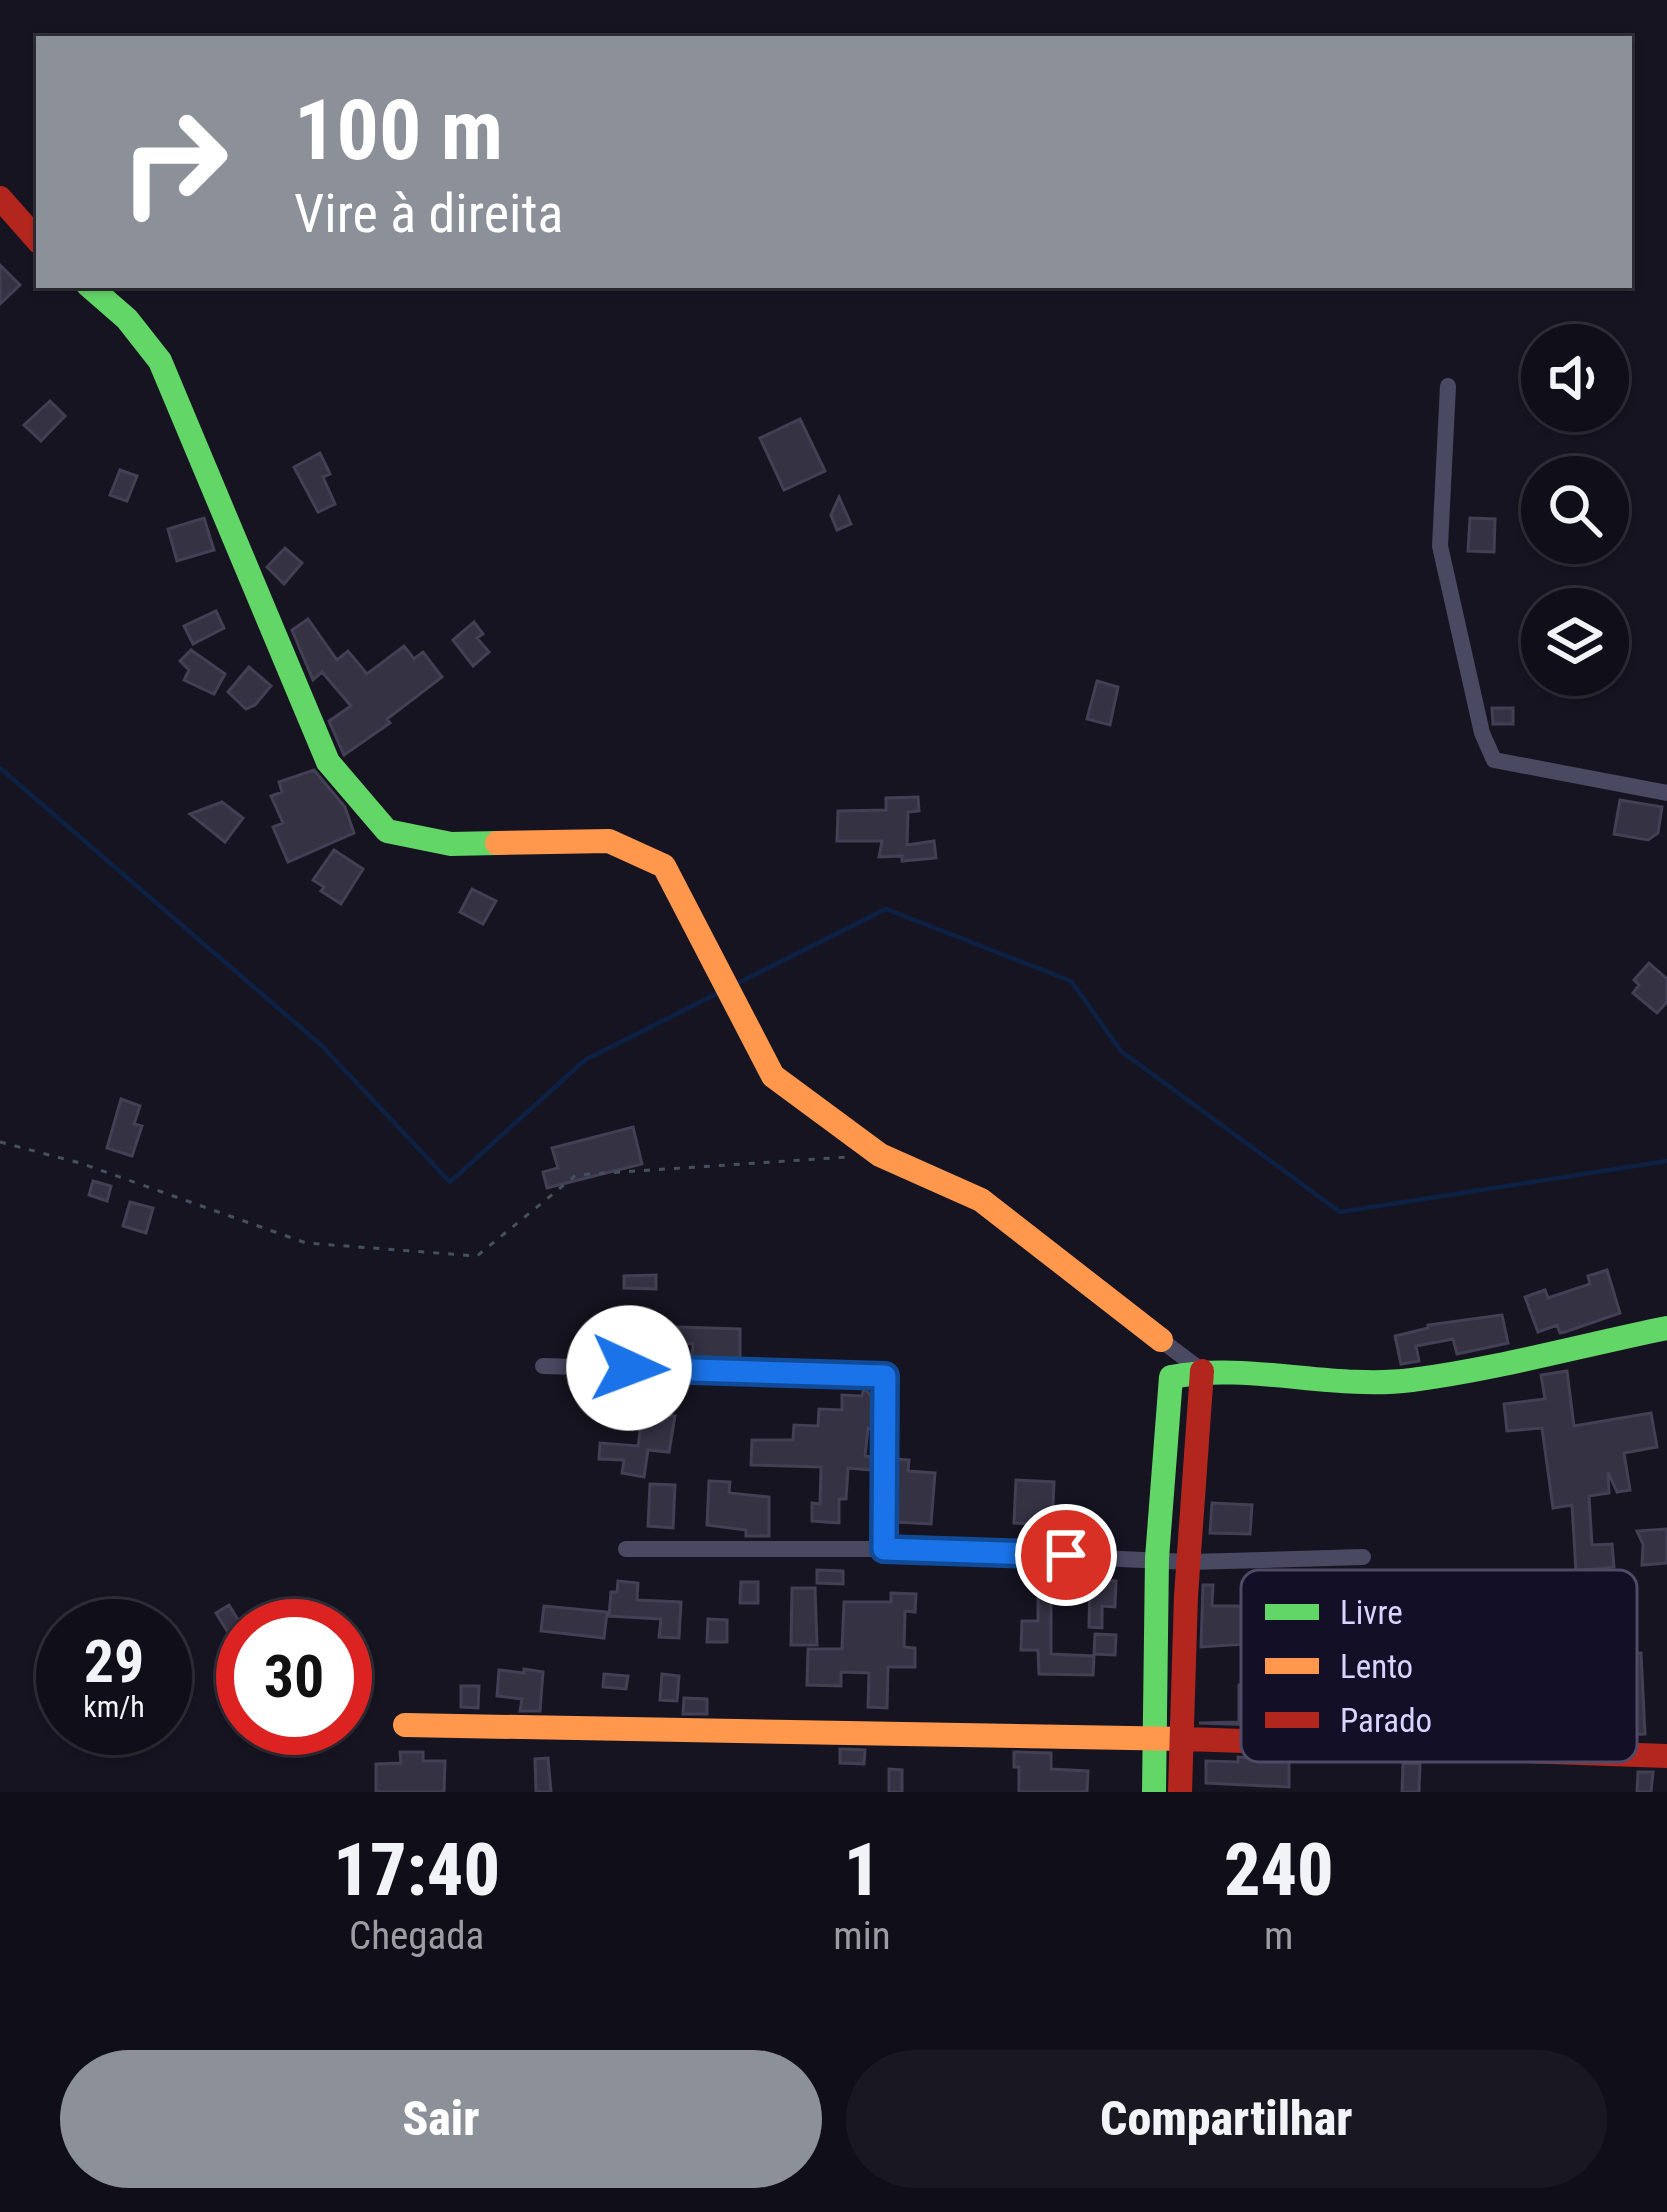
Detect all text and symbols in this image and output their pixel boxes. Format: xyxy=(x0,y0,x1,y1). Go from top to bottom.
text: 100 m xyxy=(294,81,503,180)
icon: right xyxy=(96,84,252,240)
text: Vire à direita xyxy=(294,182,563,245)
map controls xyxy=(1521,324,1629,696)
button: sound xyxy=(1521,324,1629,432)
button: search xyxy=(1521,456,1629,564)
button: layers xyxy=(1521,588,1629,696)
position arrow xyxy=(566,1305,692,1431)
pin xyxy=(1015,1504,1117,1606)
icon: arrive xyxy=(1033,1522,1099,1588)
legend xyxy=(1241,1570,1637,1762)
text: Livre xyxy=(1340,1593,1403,1632)
speed limit sign: 30 xyxy=(216,1599,372,1755)
text: 29 xyxy=(84,1626,144,1697)
text: Lento xyxy=(1340,1647,1413,1686)
text: km/h xyxy=(83,1689,145,1724)
text: Parado xyxy=(1340,1701,1432,1740)
text: 17:40 xyxy=(333,1828,500,1913)
text: 1 xyxy=(844,1828,880,1913)
text: 240 xyxy=(1224,1828,1334,1913)
text: Chegada xyxy=(349,1913,484,1959)
text: min xyxy=(833,1913,891,1959)
text: m xyxy=(1264,1913,1293,1959)
button: Sair xyxy=(60,2050,822,2188)
button: Compartilhar xyxy=(846,2050,1607,2188)

